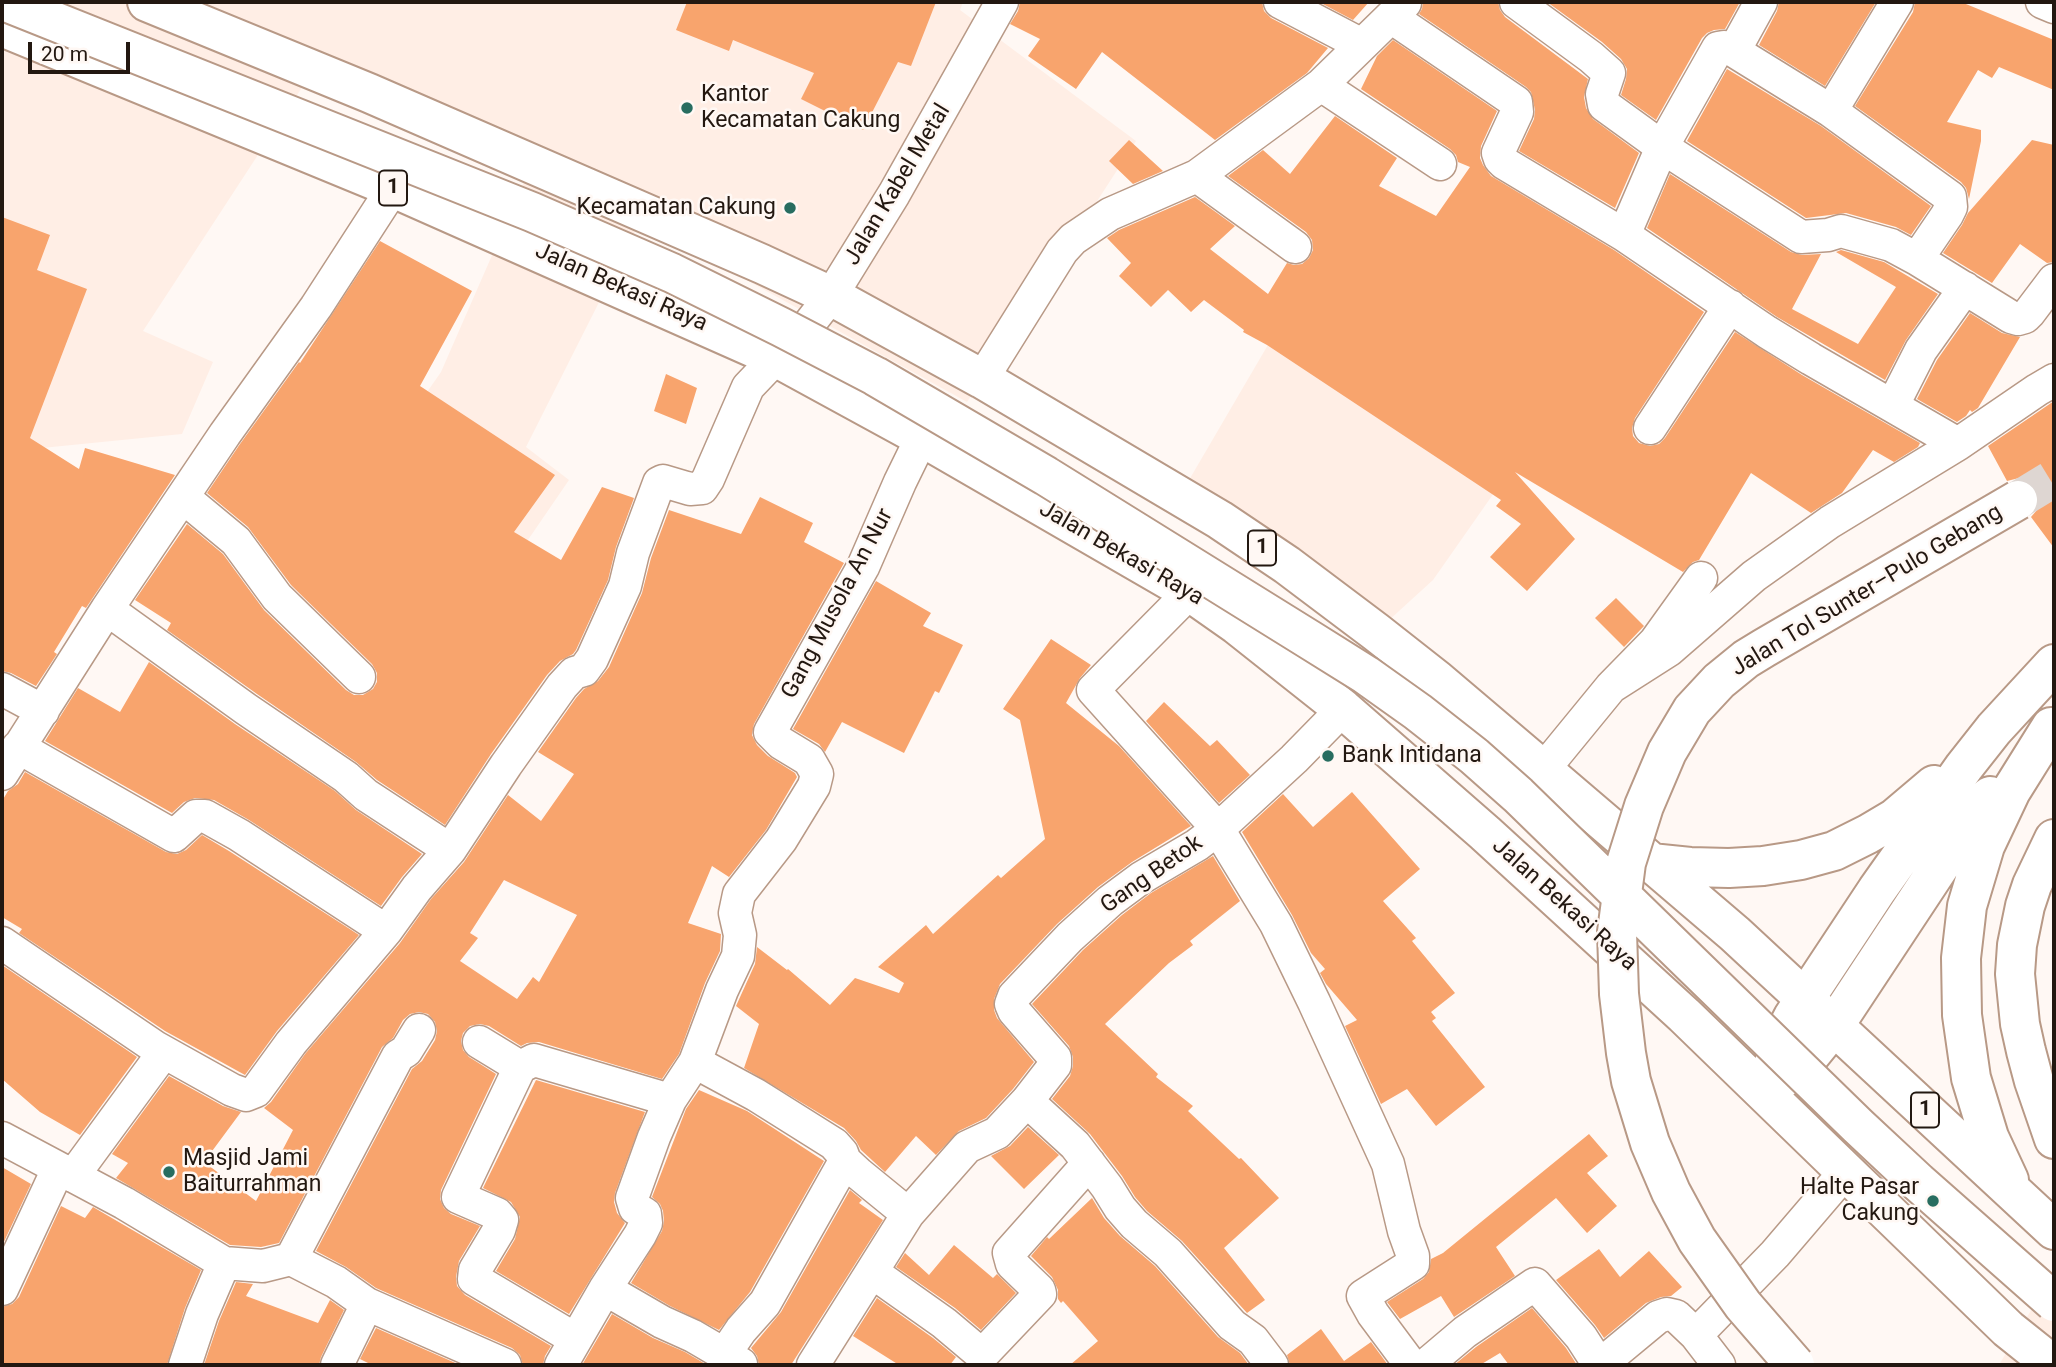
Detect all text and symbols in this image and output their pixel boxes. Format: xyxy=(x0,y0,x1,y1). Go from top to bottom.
scale bar xyxy=(32,28,133,72)
text: 20 m xyxy=(41,42,88,66)
place label: Kantor Kecamatan Cakung xyxy=(701,81,900,135)
street label: Jalan Kabel Metal xyxy=(839,99,957,271)
marker: Kantor Kecamatan Cakung xyxy=(679,100,695,116)
road number: 1 xyxy=(379,170,407,206)
place label: Kecamatan Cakung xyxy=(577,194,776,222)
marker: Kecamatan Cakung xyxy=(782,200,798,216)
street label: Jalan Bekasi Raya xyxy=(531,238,711,338)
street label: Jalan Bekasi Raya xyxy=(1034,496,1208,612)
street label: Jalan Tol Sunter–Pulo Gebang xyxy=(1727,499,2007,683)
street label: Gang Musola An Nur xyxy=(776,504,900,704)
road number: 1 xyxy=(1248,530,1276,566)
place label: Bank Intidana xyxy=(1342,742,1482,770)
marker: Bank Intidana xyxy=(1320,748,1336,764)
street label: Gang Betok xyxy=(1096,830,1208,920)
street label: Jalan Bekasi Raya xyxy=(1486,833,1642,977)
road number: 1 xyxy=(1911,1092,1939,1128)
place label: Masjid Jami Baiturrahman xyxy=(183,1145,321,1199)
marker: Masjid Jami Baiturrahman xyxy=(161,1164,177,1180)
place label: Halte Pasar Cakung xyxy=(1800,1174,1919,1228)
marker: Halte Pasar Cakung xyxy=(1925,1193,1941,1209)

